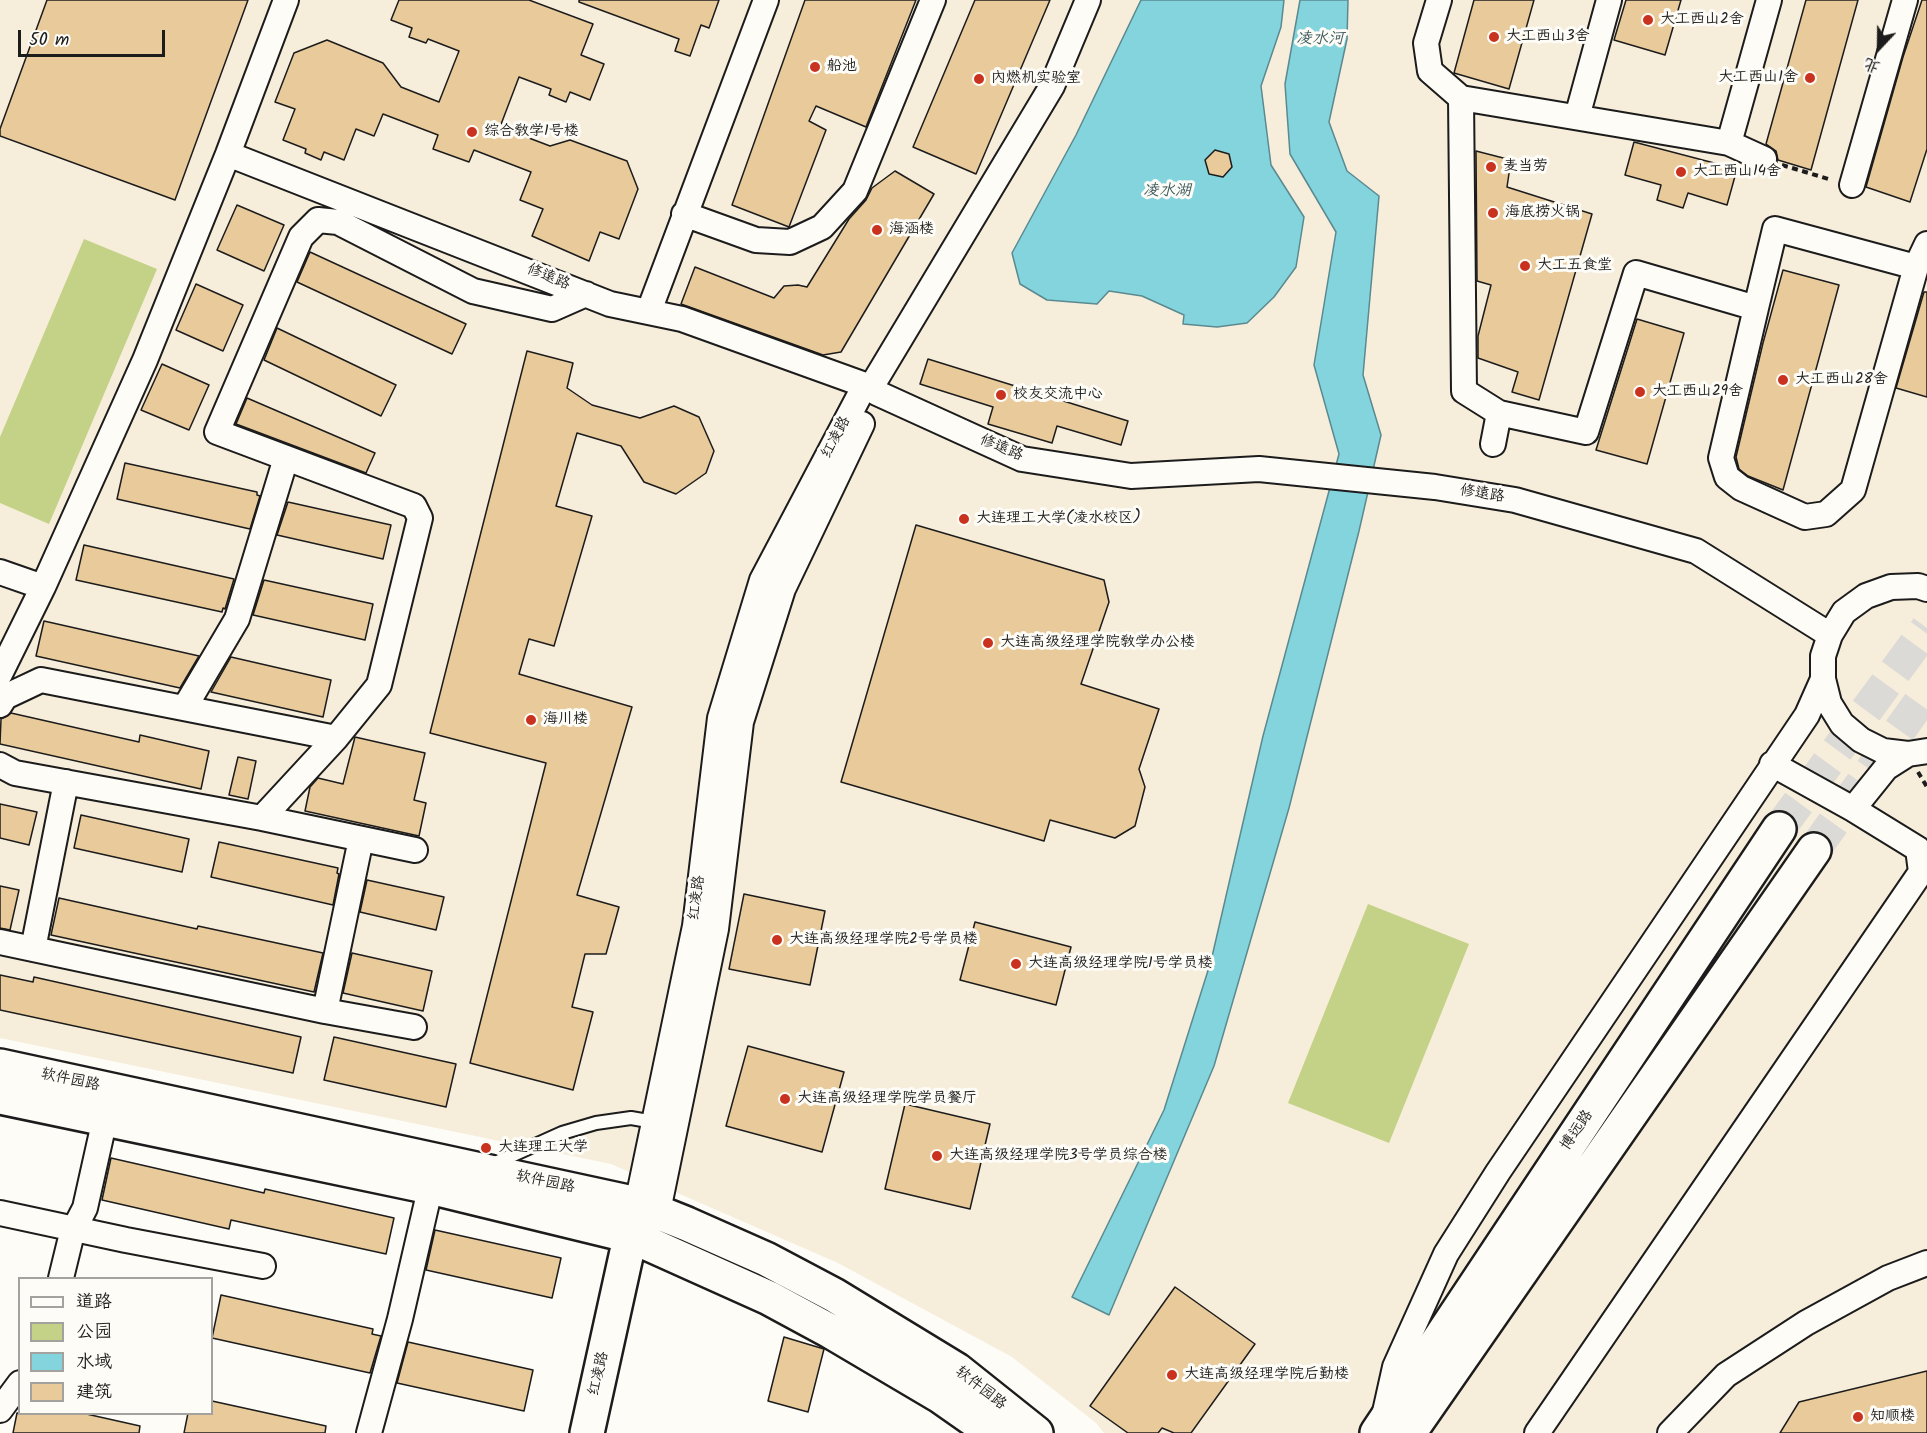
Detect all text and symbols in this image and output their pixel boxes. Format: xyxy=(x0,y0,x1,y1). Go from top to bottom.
place label: 大工西山2舍 xyxy=(1660,11,1744,29)
marker: 大工西山2舍 xyxy=(1641,13,1655,27)
scale bar xyxy=(21,18,168,56)
north arrow xyxy=(1849,18,1909,78)
text: 50 m xyxy=(29,26,69,55)
place label: 大工西山3舍 xyxy=(1506,28,1590,46)
water label: 凌水河 xyxy=(1296,30,1344,50)
marker: 大工西山3舍 xyxy=(1487,30,1501,44)
text: 北 xyxy=(1860,51,1884,80)
place label: 船池 xyxy=(827,58,857,76)
marker: 船池 xyxy=(808,60,822,74)
place label: 大工西山1舍 xyxy=(1718,69,1798,87)
place label: 内燃机实验室 xyxy=(991,70,1081,88)
marker: 大工西山1舍 xyxy=(1803,71,1817,85)
marker: 内燃机实验室 xyxy=(972,72,986,86)
place label: 综合教学1号楼 xyxy=(484,123,579,141)
marker: 综合教学1号楼 xyxy=(465,125,479,139)
place label: 麦当劳 xyxy=(1503,158,1548,176)
marker: 麦当劳 xyxy=(1484,160,1498,174)
place label: 大工西山14舍 xyxy=(1693,163,1781,181)
marker: 大工西山14舍 xyxy=(1674,165,1688,179)
water label: 凌水湖 xyxy=(1143,182,1191,202)
place label: 海底捞火锅 xyxy=(1505,204,1580,222)
marker: 海底捞火锅 xyxy=(1486,206,1500,220)
place label: 海涵楼 xyxy=(889,221,934,239)
marker: 海涵楼 xyxy=(870,223,884,237)
place label: 大工五食堂 xyxy=(1537,257,1612,275)
marker: 大工五食堂 xyxy=(1518,259,1532,273)
street label: 修遠路 xyxy=(524,261,572,295)
place label: 大工西山28舍 xyxy=(1795,371,1888,389)
marker: 大工西山28舍 xyxy=(1776,373,1790,387)
place label: 大工西山29舍 xyxy=(1652,383,1743,401)
marker: 大工西山29舍 xyxy=(1633,385,1647,399)
place label: 校友交流中心 xyxy=(1013,386,1103,404)
marker: 校友交流中心 xyxy=(994,388,1008,402)
street label: 红凌路 xyxy=(818,414,856,462)
street label: 修遠路 xyxy=(977,432,1025,466)
street label: 修遠路 xyxy=(1458,483,1506,507)
place label: 大连理工大学(凌水校区) xyxy=(976,510,1141,528)
marker: 大连理工大学(凌水校区) xyxy=(957,512,971,526)
place label: 大连高级经理学院教学办公楼 xyxy=(1000,634,1195,652)
marker: 大连高级经理学院教学办公楼 xyxy=(981,636,995,650)
place label: 海川楼 xyxy=(543,711,588,729)
marker: 海川楼 xyxy=(524,713,538,727)
street label: 红凌路 xyxy=(686,875,710,921)
place label: 大连高级经理学院2号学员楼 xyxy=(789,931,978,949)
marker: 大连高级经理学院2号学员楼 xyxy=(770,933,784,947)
place label: 大连高级经理学院1号学员楼 xyxy=(1028,955,1213,973)
marker: 大连高级经理学院1号学员楼 xyxy=(1009,957,1023,971)
street label: 软件园路 xyxy=(39,1066,101,1096)
place label: 大连高级经理学院学员餐厅 xyxy=(797,1090,977,1108)
marker: 大连高级经理学院学员餐厅 xyxy=(778,1092,792,1106)
street label: 博远路 xyxy=(1558,1107,1598,1155)
place label: 大连理工大学 xyxy=(498,1139,588,1157)
marker: 大连理工大学 xyxy=(479,1141,493,1155)
place label: 大连高级经理学院3号学员综合楼 xyxy=(949,1147,1168,1165)
marker: 大连高级经理学院3号学员综合楼 xyxy=(930,1149,944,1163)
street label: 软件园路 xyxy=(514,1168,576,1198)
legend xyxy=(18,1277,213,1415)
text: 道路 xyxy=(76,1288,112,1317)
text: 公园 xyxy=(76,1318,112,1347)
text: 水域 xyxy=(76,1348,112,1377)
street label: 红凌路 xyxy=(586,1350,614,1398)
street label: 软件园路 xyxy=(951,1363,1009,1415)
place label: 大连高级经理学院后勤楼 xyxy=(1184,1366,1349,1384)
marker: 大连高级经理学院后勤楼 xyxy=(1165,1368,1179,1382)
text: 建筑 xyxy=(76,1378,112,1407)
place label: 知顺楼 xyxy=(1870,1408,1915,1426)
marker: 知顺楼 xyxy=(1851,1410,1865,1424)

